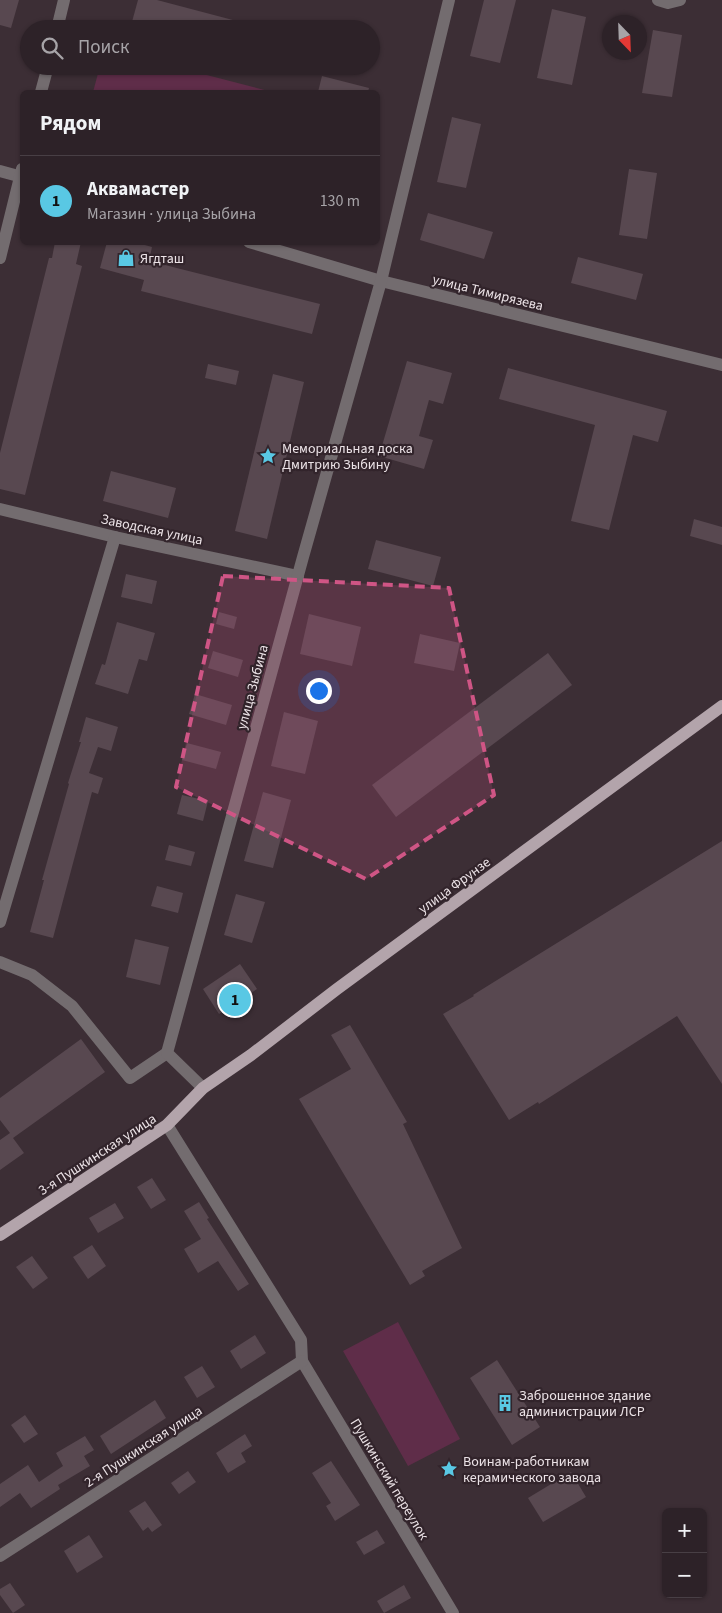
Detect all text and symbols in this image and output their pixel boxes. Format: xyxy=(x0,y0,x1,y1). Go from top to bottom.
north arrow xyxy=(602,15,647,60)
search box xyxy=(20,20,380,75)
icon: search xyxy=(38,34,66,62)
text: Поиск xyxy=(78,34,129,61)
text: Рядом xyxy=(40,108,101,138)
text: Аквамастер xyxy=(87,176,189,203)
text: 1 xyxy=(52,190,60,212)
text: 130 m xyxy=(320,190,360,212)
text: Магазин · улица Зыбина xyxy=(87,203,256,225)
shop icon: Ягдташ xyxy=(116,248,136,268)
place label: Ягдташ xyxy=(140,249,184,269)
street label: улица Тимирязева xyxy=(430,270,545,316)
place label: Мемориальная доска Дмитрию Зыбину xyxy=(282,439,413,475)
place icon: Мемориальная доска Дмитрию Зыбину xyxy=(258,446,278,466)
street label: Заводская улица xyxy=(99,509,205,551)
street label: улица Зыбина xyxy=(232,643,274,732)
your location xyxy=(306,678,332,704)
street label: улица Фрунзе xyxy=(414,853,495,919)
pin: 1 xyxy=(219,981,251,1019)
street label: 3-я Пушкинская улица xyxy=(35,1109,160,1201)
place label: Заброшенное здание администрации ЛСР xyxy=(519,1386,651,1422)
building icon: Заброшенное здание администрации ЛСР xyxy=(495,1393,515,1413)
street label: 2-я Пушкинская улица xyxy=(81,1401,206,1493)
street label: Пушкинский переулок xyxy=(345,1415,433,1544)
place label: Воинам-работникам керамического завода xyxy=(463,1452,601,1488)
place icon: Воинам-работникам керамического завода xyxy=(439,1459,459,1479)
map controls xyxy=(662,1508,707,1598)
button: + xyxy=(662,1508,707,1553)
button: − xyxy=(662,1553,707,1598)

